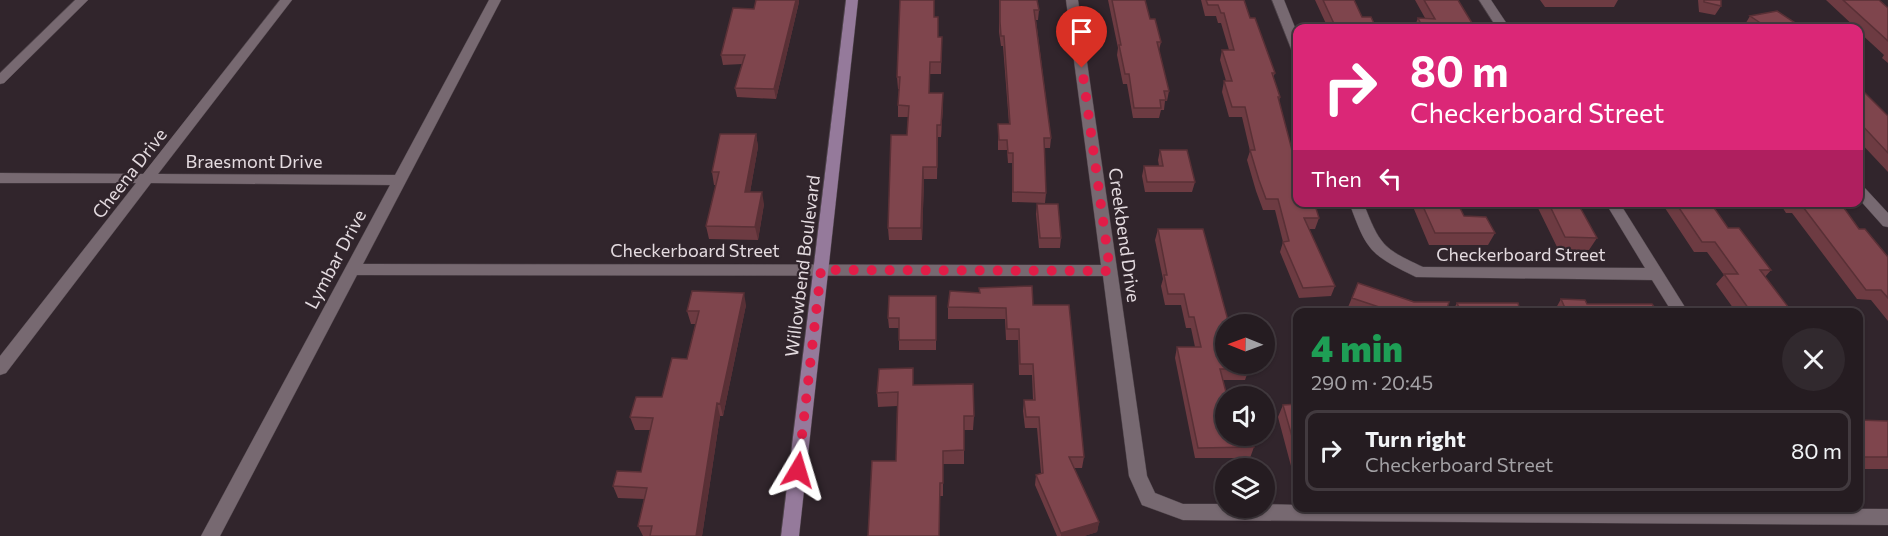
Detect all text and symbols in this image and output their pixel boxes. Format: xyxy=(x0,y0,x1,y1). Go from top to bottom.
pin xyxy=(1056,6,1107,68)
icon: arrive xyxy=(1065,15,1098,48)
text: 80 m xyxy=(1410,44,1509,96)
icon: right xyxy=(1311,48,1389,126)
text: Checkerboard Street xyxy=(1410,96,1664,129)
street label: Cheena Drive xyxy=(87,124,171,222)
street label: Braesmont Drive xyxy=(186,150,322,172)
icon: left xyxy=(1374,162,1407,195)
text: Then xyxy=(1311,165,1362,192)
street label: Creekbend Drive xyxy=(1105,166,1145,304)
street label: Willowbend Boulevard xyxy=(780,174,824,358)
street label: Lymbar Drive xyxy=(300,206,370,312)
street label: Checkerboard Street xyxy=(610,239,780,261)
street label: Checkerboard Street xyxy=(1436,243,1606,265)
north arrow xyxy=(1215,314,1275,374)
map controls xyxy=(1215,314,1275,518)
text: 4 min xyxy=(1311,325,1403,369)
button: close xyxy=(1782,328,1845,391)
text: 290 m · 20:45 xyxy=(1311,370,1433,394)
button: sound xyxy=(1215,386,1275,446)
text: Turn right xyxy=(1365,425,1466,452)
icon: right xyxy=(1314,434,1347,467)
text: 80 m xyxy=(1791,437,1842,464)
position arrow xyxy=(766,438,830,502)
text: Checkerboard Street xyxy=(1365,452,1553,476)
button: layers xyxy=(1215,458,1275,518)

